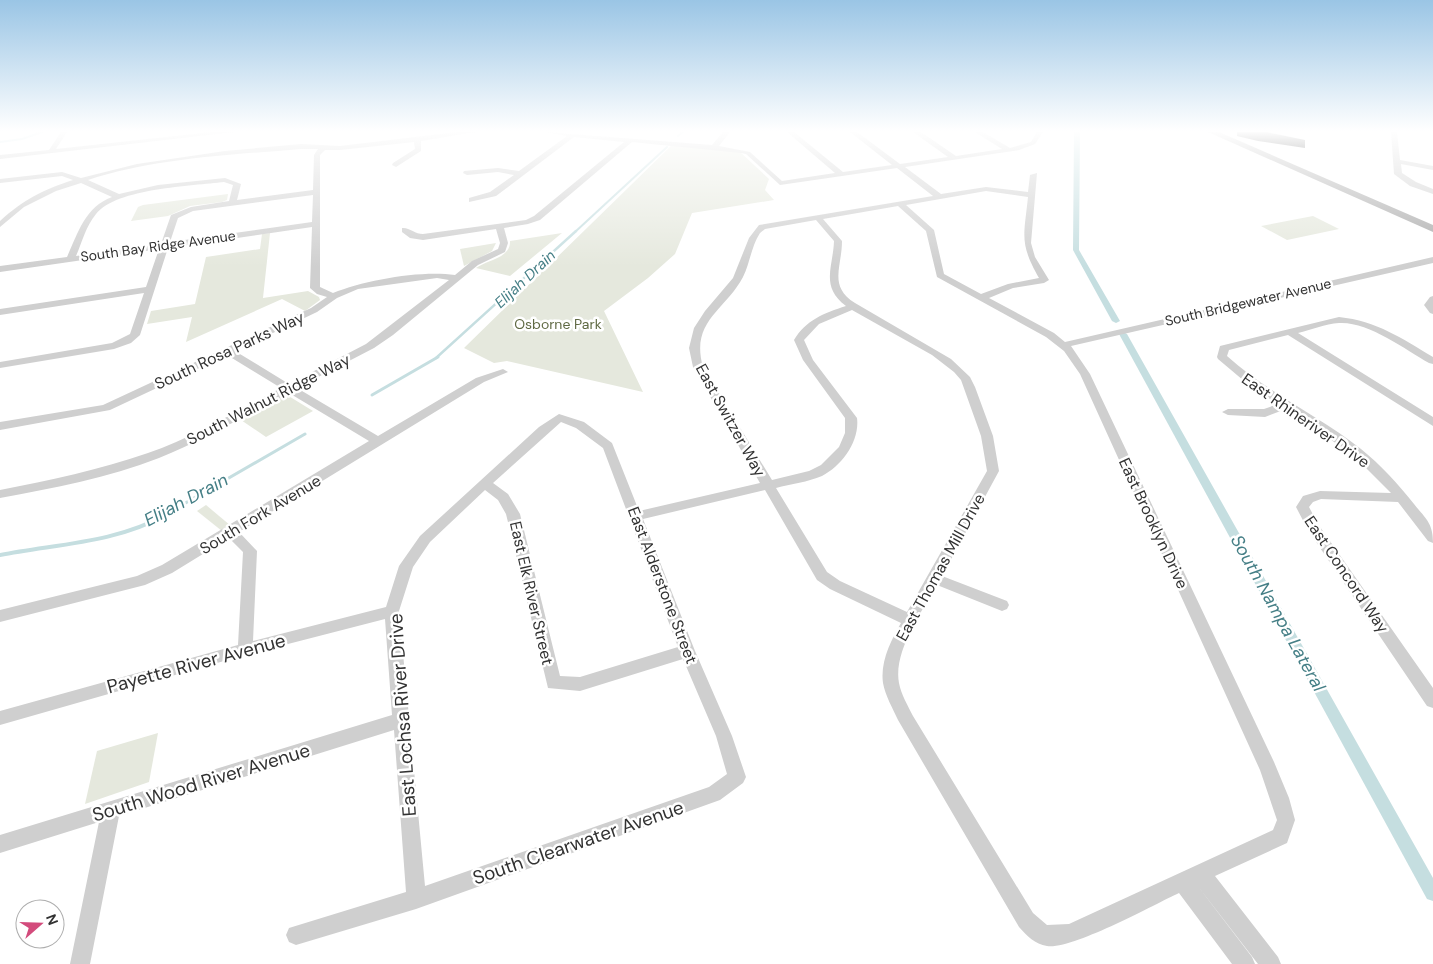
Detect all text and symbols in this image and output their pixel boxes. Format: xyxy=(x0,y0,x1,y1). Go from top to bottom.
street label: South Bay Ridge Avenue xyxy=(79,226,237,266)
water label: Elijah Drain xyxy=(490,245,560,312)
street label: South Bridgewater Avenue xyxy=(1163,274,1333,330)
street label: South Rosa Parks Way xyxy=(151,307,307,394)
park label: Osborne Park xyxy=(514,315,602,333)
street label: South Walnut Ridge Way xyxy=(183,349,354,450)
street label: East Switzer Way xyxy=(691,360,770,481)
street label: East Rhineriver Drive xyxy=(1238,368,1374,473)
street label: East Brooklyn Drive xyxy=(1114,454,1193,592)
water label: Elijah Drain xyxy=(140,468,232,532)
street label: South Fork Avenue xyxy=(196,470,325,559)
street label: East Thomas Mill Drive xyxy=(891,490,990,645)
street label: East Alderstone Street xyxy=(623,504,702,667)
street label: East Concord Way xyxy=(1300,512,1394,637)
street label: East Elk River Street xyxy=(505,519,558,667)
water label: South Nampa Lateral xyxy=(1225,530,1332,696)
street label: East Lochsa River Drive xyxy=(383,613,422,817)
street label: Payette River Avenue xyxy=(104,628,288,699)
street label: South Wood River Avenue xyxy=(89,737,313,828)
street label: South Clearwater Avenue xyxy=(469,795,687,890)
north arrow xyxy=(15,899,65,949)
text: N xyxy=(42,912,62,927)

